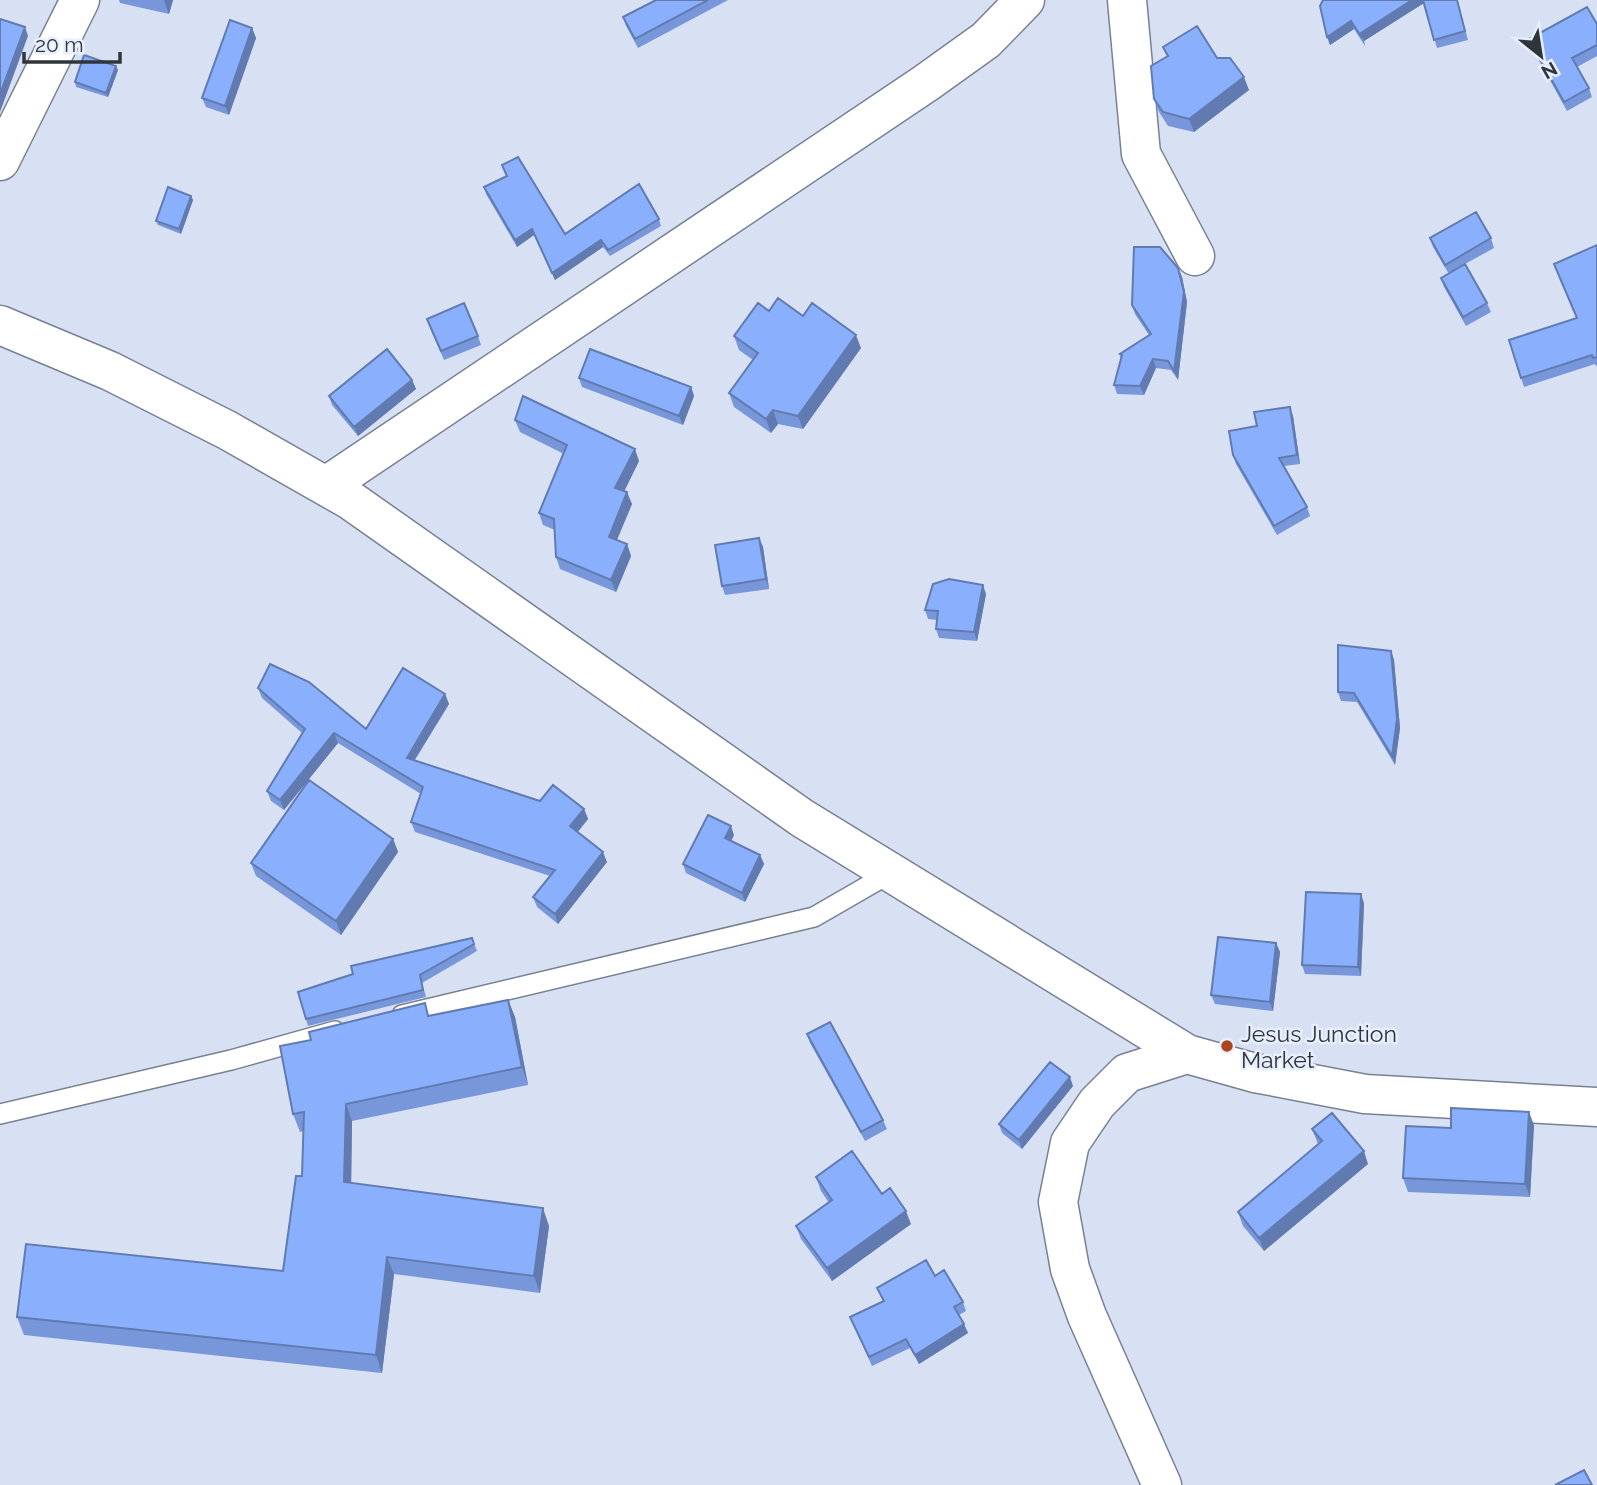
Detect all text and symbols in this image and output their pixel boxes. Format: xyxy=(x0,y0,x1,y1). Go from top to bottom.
scale bar xyxy=(24,21,121,65)
north arrow xyxy=(1506,21,1576,91)
text: 20 m xyxy=(35,32,83,57)
text: N xyxy=(1538,58,1561,84)
place label: Jesus Junction Market xyxy=(1241,1020,1397,1073)
marker: Jesus Junction Market xyxy=(1219,1038,1235,1054)

